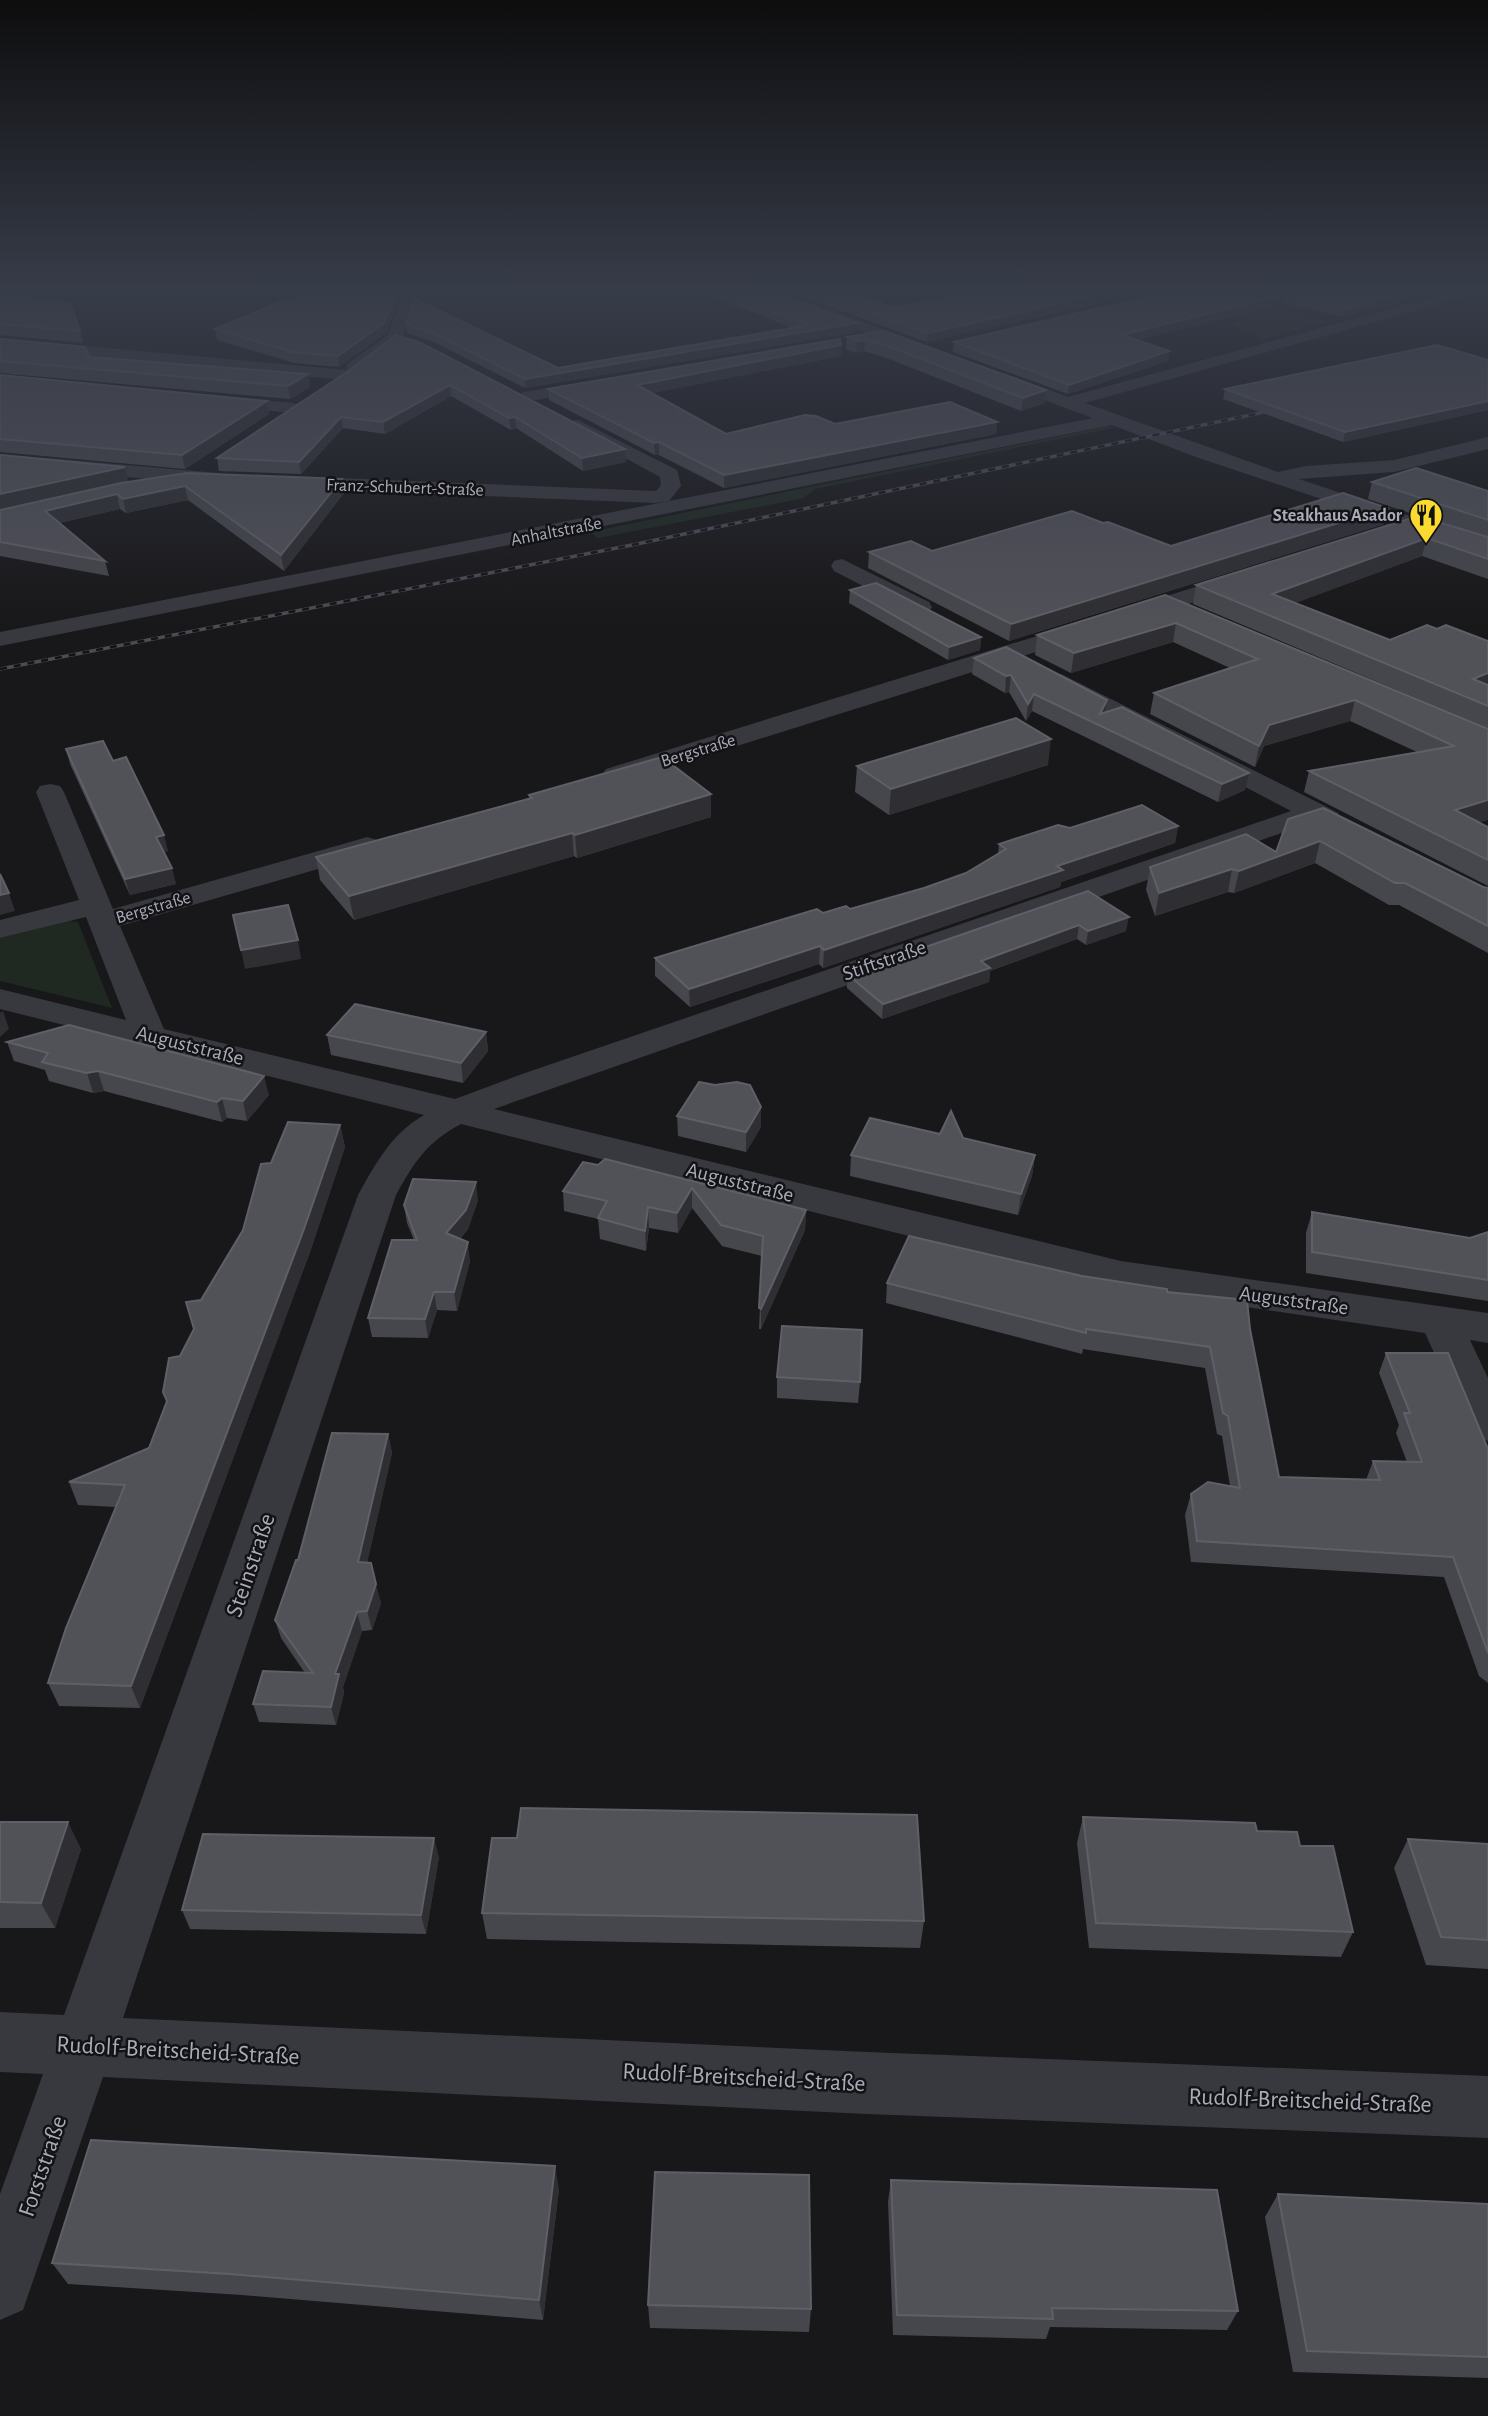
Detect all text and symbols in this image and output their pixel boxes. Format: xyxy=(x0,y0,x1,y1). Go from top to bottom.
street label: Franz-Schubert-Straße xyxy=(326,476,484,500)
restaurant icon: Steakhaus Asador xyxy=(1407,496,1445,545)
place label: Steakhaus Asador xyxy=(1273,507,1403,525)
street label: Anhaltstraße xyxy=(509,514,603,550)
street label: Bergstraße xyxy=(659,731,738,771)
street label: Bergstraße xyxy=(114,889,193,927)
street label: Stiftstraße xyxy=(840,936,929,985)
street label: Auguststraße xyxy=(134,1022,246,1069)
street label: Auguststraße xyxy=(684,1159,796,1206)
street label: Auguststraße xyxy=(1238,1282,1350,1319)
street label: Steinstraße xyxy=(222,1511,280,1620)
street label: Rudolf-Breitscheid-Straße xyxy=(56,2033,300,2069)
street label: Rudolf-Breitscheid-Straße xyxy=(622,2060,866,2096)
street label: Rudolf-Breitscheid-Straße xyxy=(1188,2085,1432,2117)
street label: Forststraße xyxy=(15,2113,71,2220)

